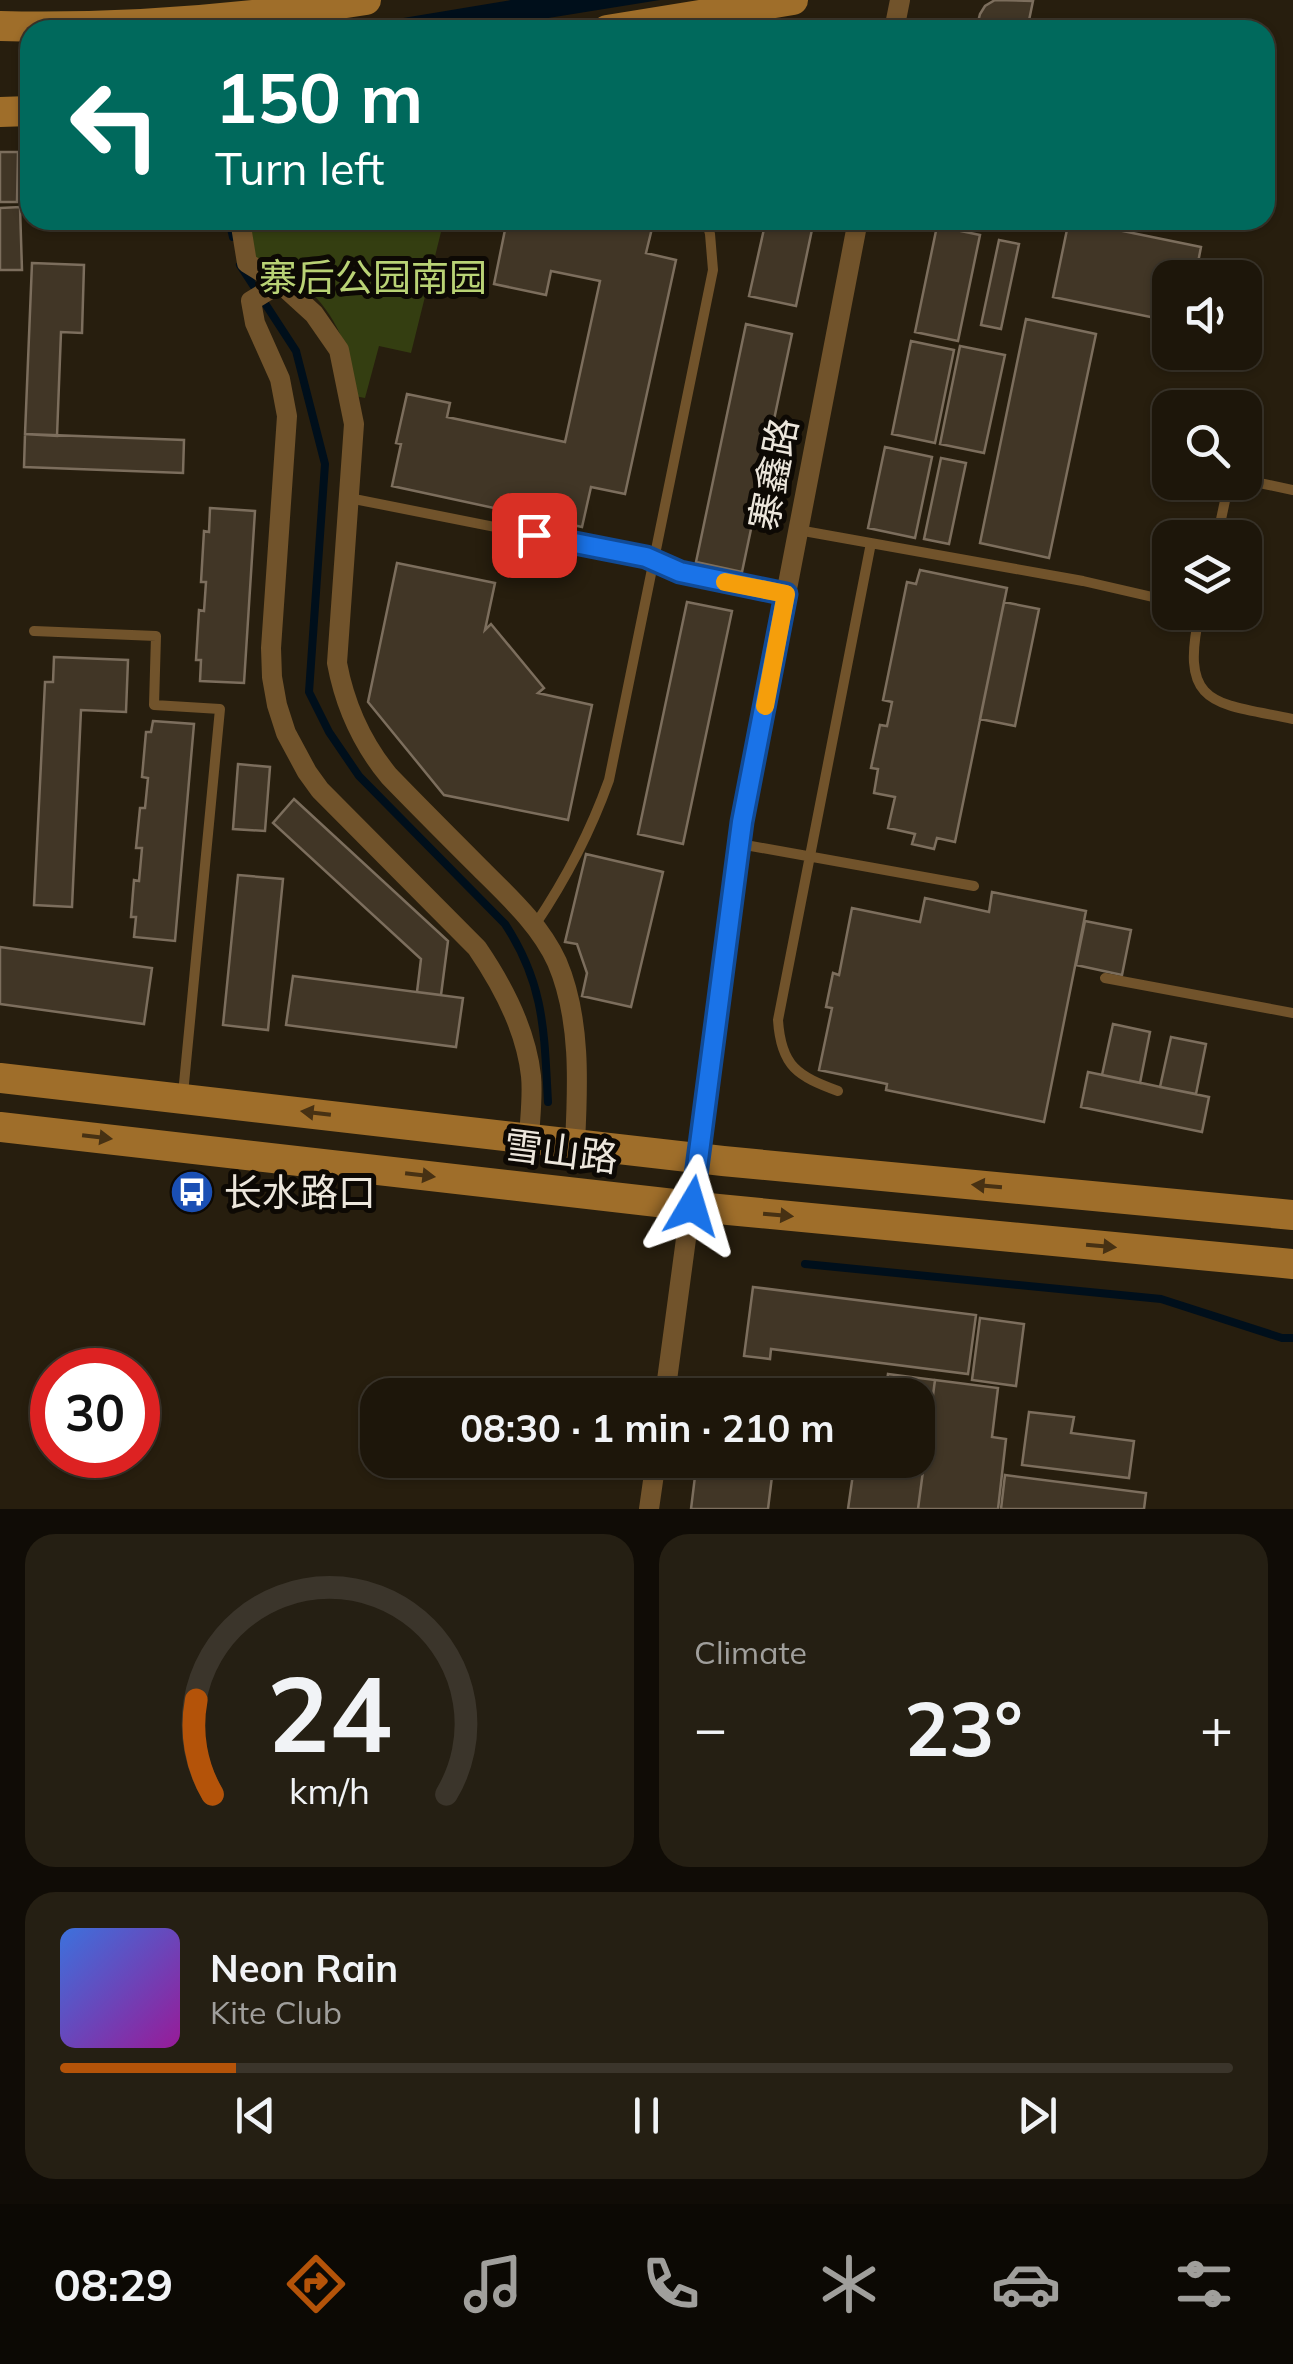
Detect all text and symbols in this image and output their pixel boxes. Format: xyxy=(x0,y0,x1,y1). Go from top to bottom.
text: 150 m xyxy=(215,53,423,141)
icon: left xyxy=(50,60,180,190)
text: Turn left xyxy=(215,140,384,196)
park label: 寨后公园南园 xyxy=(259,253,487,301)
map controls xyxy=(1152,260,1262,630)
button: sound xyxy=(1152,260,1262,370)
button: search xyxy=(1152,390,1262,500)
street label: 寨鑫路 xyxy=(739,413,807,535)
pin xyxy=(492,493,577,578)
icon: arrive xyxy=(507,508,562,563)
button: layers xyxy=(1152,520,1262,630)
one-way arrow xyxy=(299,1105,331,1121)
street label: 雪山路 xyxy=(501,1120,621,1182)
one-way arrow xyxy=(82,1129,113,1145)
position arrow xyxy=(640,1154,744,1258)
one-way arrow xyxy=(404,1167,436,1183)
place label: 长水路口 xyxy=(224,1168,376,1216)
bus stop icon: 长水路口 xyxy=(169,1169,215,1215)
one-way arrow xyxy=(970,1178,1002,1194)
one-way arrow xyxy=(762,1207,794,1223)
one-way arrow xyxy=(1086,1238,1117,1254)
speed limit sign: 30 xyxy=(30,1348,160,1478)
text: 08:30 · 1 min · 210 m xyxy=(460,1404,835,1452)
text: Climate xyxy=(694,1632,807,1672)
text: 24 xyxy=(267,1647,392,1778)
text: 23° xyxy=(904,1681,1023,1775)
text: − xyxy=(694,1693,727,1762)
text: + xyxy=(1200,1693,1233,1762)
text: km/h xyxy=(289,1768,370,1813)
text: Neon Rain xyxy=(210,1944,398,1992)
text: Kite Club xyxy=(210,1992,342,2032)
icon: previous xyxy=(228,2088,283,2143)
icon: pause xyxy=(619,2088,674,2143)
icon: next xyxy=(1010,2088,1065,2143)
icon: directions xyxy=(281,2249,351,2319)
icon: music xyxy=(458,2249,528,2319)
icon: phone xyxy=(636,2249,706,2319)
icon: climate xyxy=(814,2249,884,2319)
icon: car xyxy=(991,2249,1061,2319)
icon: filters xyxy=(1169,2249,1239,2319)
text: 08:29 xyxy=(54,2256,173,2312)

